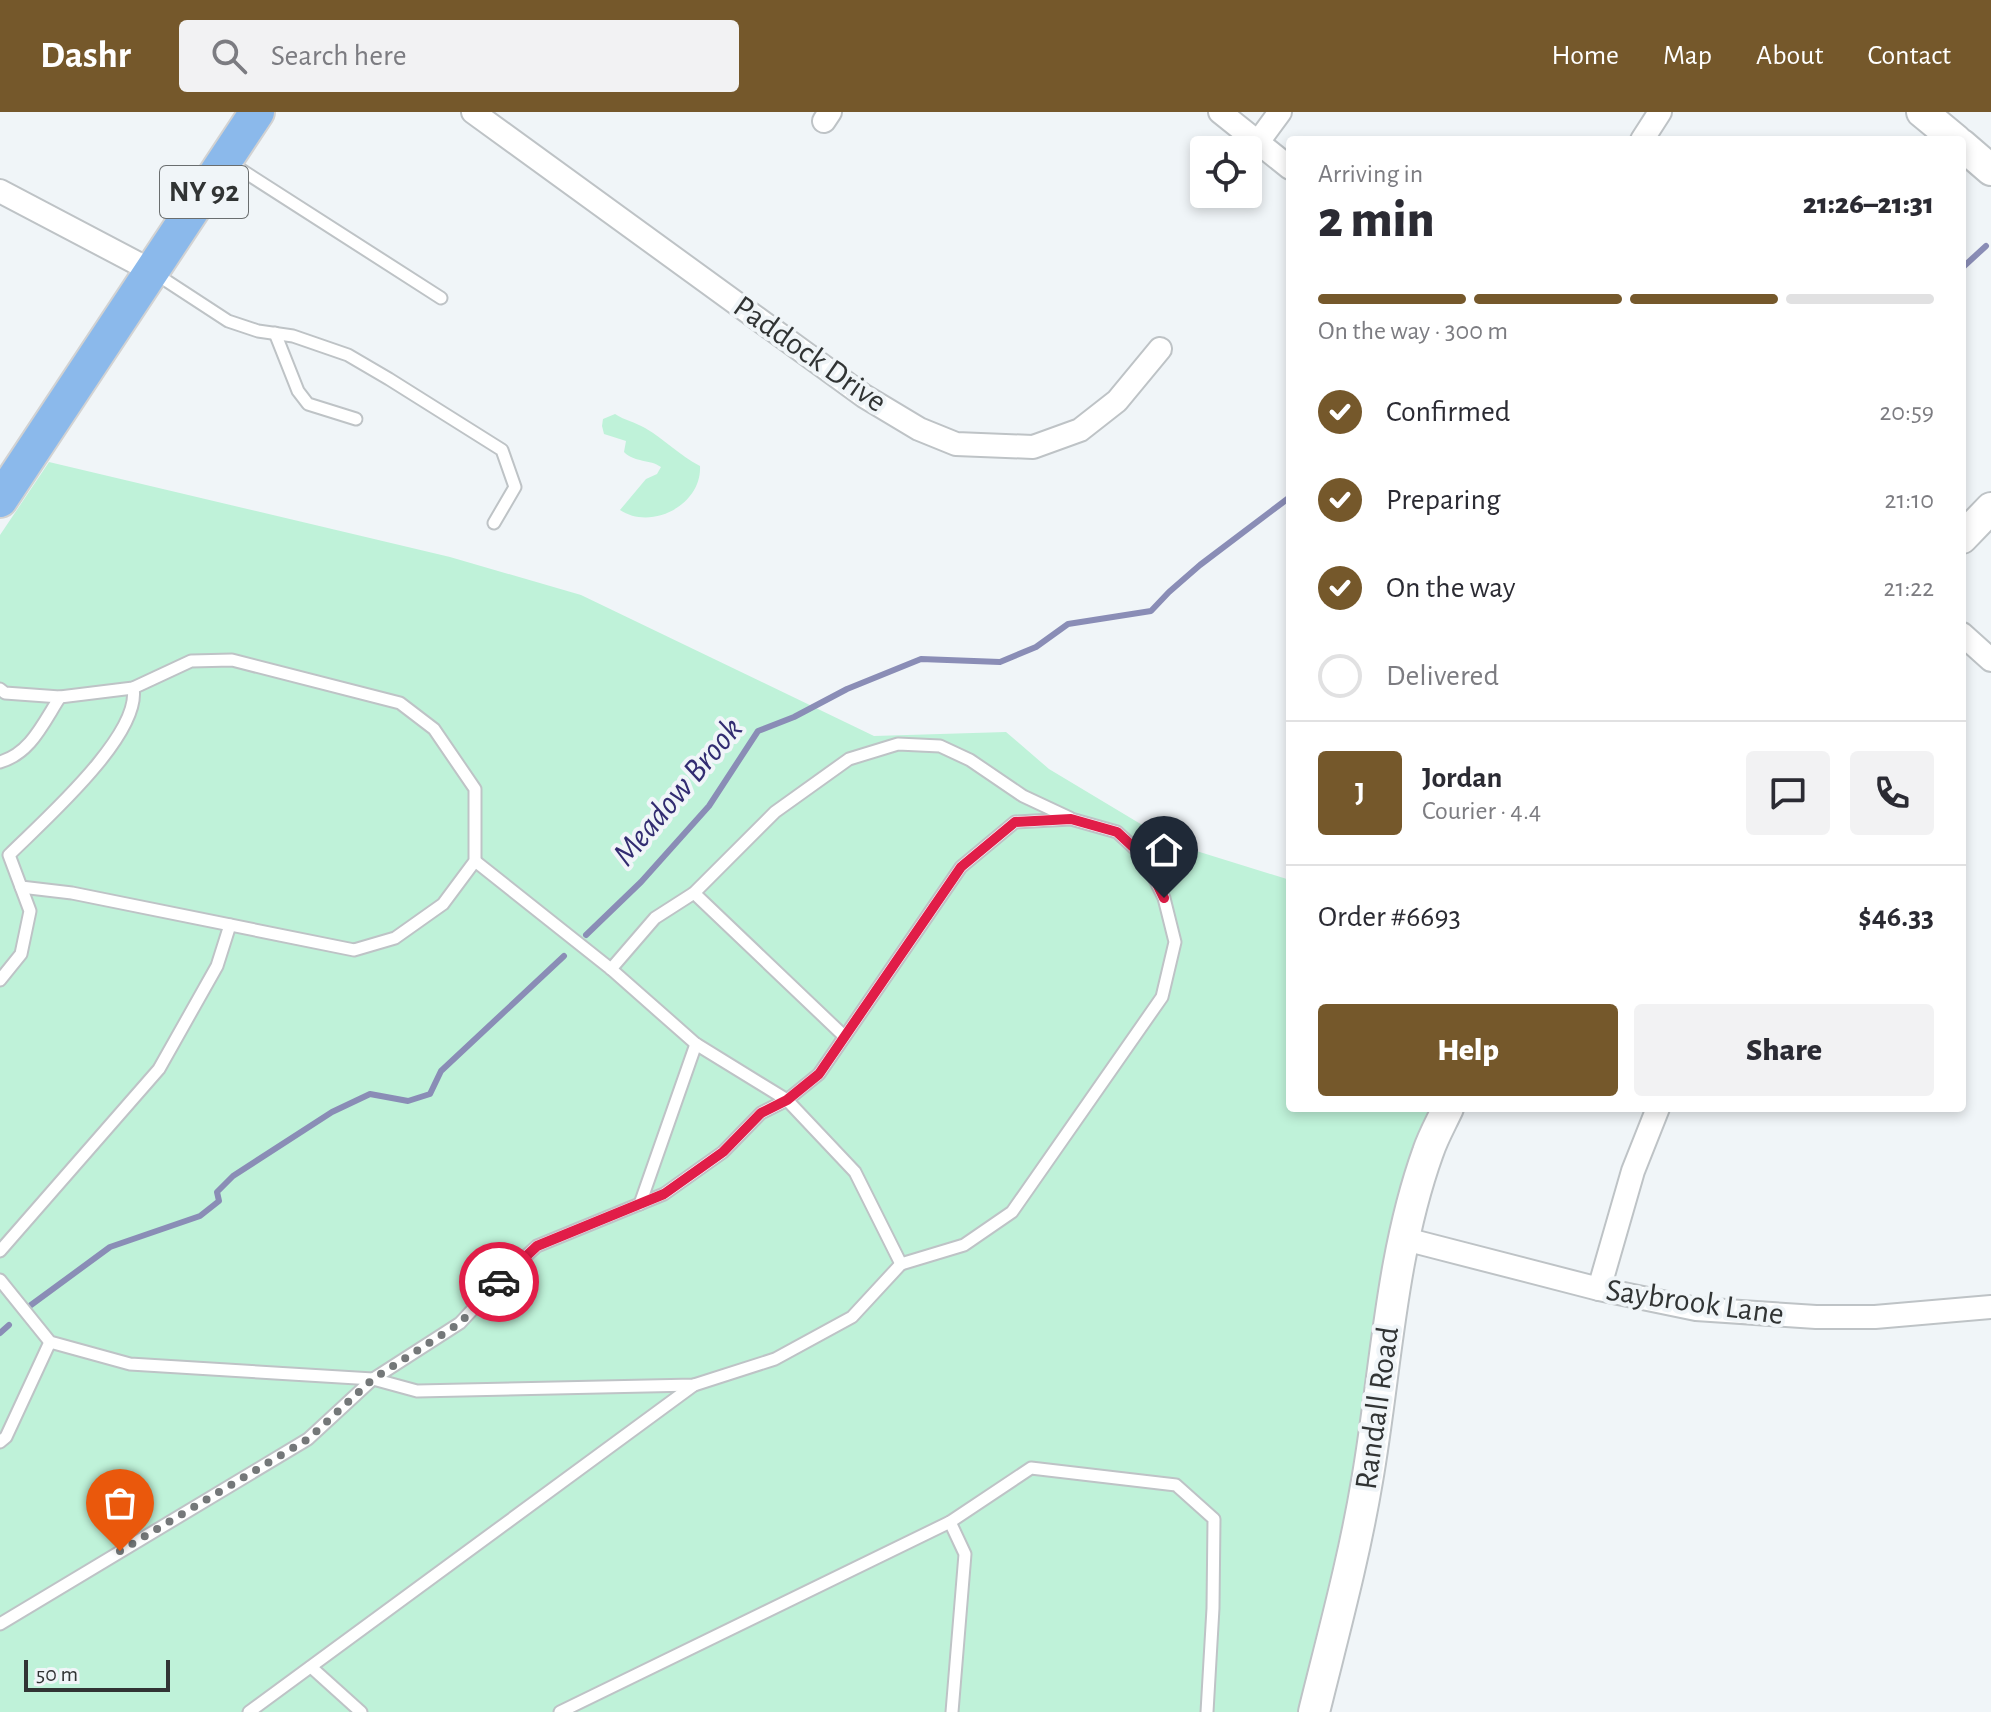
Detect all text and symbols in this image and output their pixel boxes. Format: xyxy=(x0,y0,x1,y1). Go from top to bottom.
search box xyxy=(179,20,739,92)
icon: search xyxy=(207,34,251,78)
text: Dashr xyxy=(40,37,131,75)
text: Search here xyxy=(271,41,407,71)
text: Home xyxy=(1552,42,1619,70)
text: Map xyxy=(1663,42,1712,70)
text: About xyxy=(1756,42,1824,70)
text: Contact xyxy=(1868,42,1951,70)
map controls xyxy=(1190,136,1262,208)
button: locate xyxy=(1190,136,1262,208)
text: Arriving in xyxy=(1318,161,1423,187)
road number: NY 92 xyxy=(160,166,248,218)
text: 21:26–21:31 xyxy=(1803,189,1934,219)
text: 2 min xyxy=(1318,194,1434,246)
street label: Paddock Drive xyxy=(728,290,892,418)
text: On the way · 300 m xyxy=(1318,318,1508,344)
icon: check xyxy=(1318,390,1362,434)
text: Confirmed xyxy=(1386,397,1510,427)
text: 20:59 xyxy=(1879,399,1934,425)
icon: check xyxy=(1318,478,1362,522)
text: Preparing xyxy=(1386,485,1501,515)
text: 21:10 xyxy=(1885,487,1934,513)
icon: check xyxy=(1318,566,1362,610)
text: On the way xyxy=(1386,573,1515,603)
text: 21:22 xyxy=(1884,575,1934,601)
text: Delivered xyxy=(1386,661,1499,691)
water label: Meadow Brook xyxy=(607,712,749,872)
button: chat xyxy=(1746,751,1830,835)
button: phone xyxy=(1850,751,1934,835)
text: Jordan xyxy=(1422,763,1502,793)
text: J xyxy=(1355,778,1365,808)
text: Courier · 4.4 xyxy=(1422,798,1541,824)
pin xyxy=(1130,816,1198,898)
icon: home xyxy=(1142,828,1186,872)
text: Order #6693 xyxy=(1318,902,1461,932)
text: $46.33 xyxy=(1858,902,1934,932)
button: Help xyxy=(1318,1004,1618,1096)
button: Share xyxy=(1634,1004,1934,1096)
courier xyxy=(459,1242,539,1322)
icon: car xyxy=(477,1260,521,1304)
street label: Saybrook Lane xyxy=(1604,1274,1786,1330)
street label: Randall Road xyxy=(1350,1324,1404,1492)
pin xyxy=(86,1469,154,1551)
icon: bag xyxy=(98,1481,142,1525)
scale bar xyxy=(24,1656,170,1692)
text: 50 m xyxy=(36,1663,78,1685)

